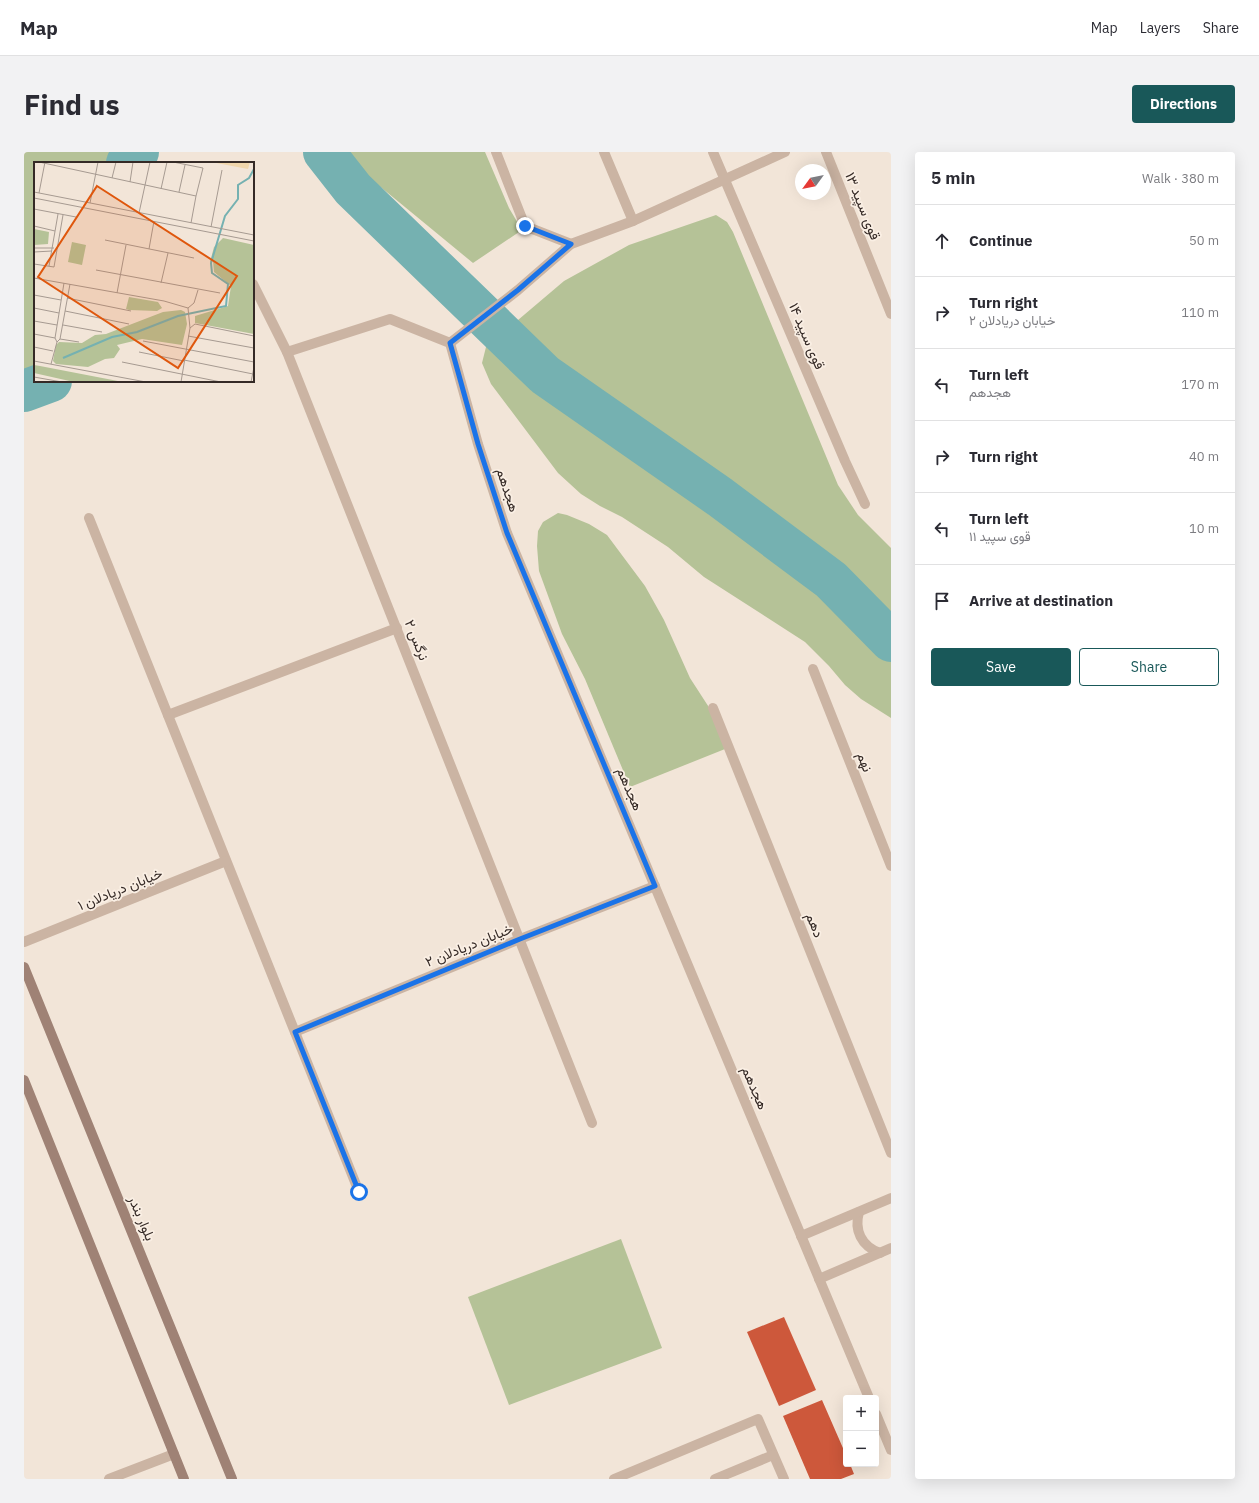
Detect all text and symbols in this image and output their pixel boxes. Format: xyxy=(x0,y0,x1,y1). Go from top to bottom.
text: Map xyxy=(20,16,58,40)
text: Map xyxy=(1091,19,1118,37)
text: Layers xyxy=(1140,19,1181,37)
text: Share xyxy=(1203,19,1239,37)
button: Directions xyxy=(1132,85,1235,123)
text: Find us xyxy=(24,86,120,123)
inset map xyxy=(34,162,254,382)
north arrow xyxy=(795,164,831,200)
text: 5 min xyxy=(931,167,975,189)
street label: قوی سپید ۱۳ xyxy=(840,169,885,243)
text: Walk · 380 m xyxy=(1142,170,1219,187)
route end xyxy=(516,217,534,235)
icon: ahead xyxy=(931,230,953,252)
text: Continue xyxy=(969,231,1033,250)
text: 50 m xyxy=(1189,232,1219,249)
text: Turn right xyxy=(969,293,1038,312)
street label: قوی سپید ۱۴ xyxy=(784,300,829,372)
icon: right xyxy=(931,302,953,324)
text: 110 m xyxy=(1181,304,1219,321)
text: خیابان دریادلان ۲ xyxy=(969,312,1055,329)
text: Turn left xyxy=(969,365,1029,384)
icon: left xyxy=(931,374,953,396)
text: 170 m xyxy=(1181,376,1219,393)
text: هجدهم xyxy=(969,384,1011,401)
icon: right xyxy=(931,446,953,468)
text: Turn right xyxy=(969,447,1038,466)
text: 40 m xyxy=(1189,448,1219,465)
street label: هجدهم xyxy=(492,466,524,515)
text: Turn left xyxy=(969,509,1029,528)
icon: left xyxy=(931,518,953,540)
text: 10 m xyxy=(1189,520,1219,537)
text: قوی سپید ۱۱ xyxy=(969,528,1031,545)
icon: arrive xyxy=(931,590,953,612)
text: Arrive at destination xyxy=(969,591,1113,610)
street label: نرگس ۲ xyxy=(401,617,433,663)
button: Save xyxy=(931,648,1071,686)
button: Share xyxy=(1079,648,1219,686)
street label: نهم xyxy=(853,750,877,774)
street label: هجدهم xyxy=(613,765,647,814)
street label: خیابان دریادلان ۱ xyxy=(75,864,165,914)
street label: دهم xyxy=(802,910,828,940)
street label: خیابان دریادلان ۲ xyxy=(423,919,515,971)
street label: هجدهم xyxy=(738,1064,772,1113)
route start xyxy=(350,1183,368,1201)
street label: بلوار بندر xyxy=(124,1192,160,1243)
map controls xyxy=(843,1395,879,1467)
button: + xyxy=(843,1395,879,1431)
button: − xyxy=(843,1431,879,1467)

